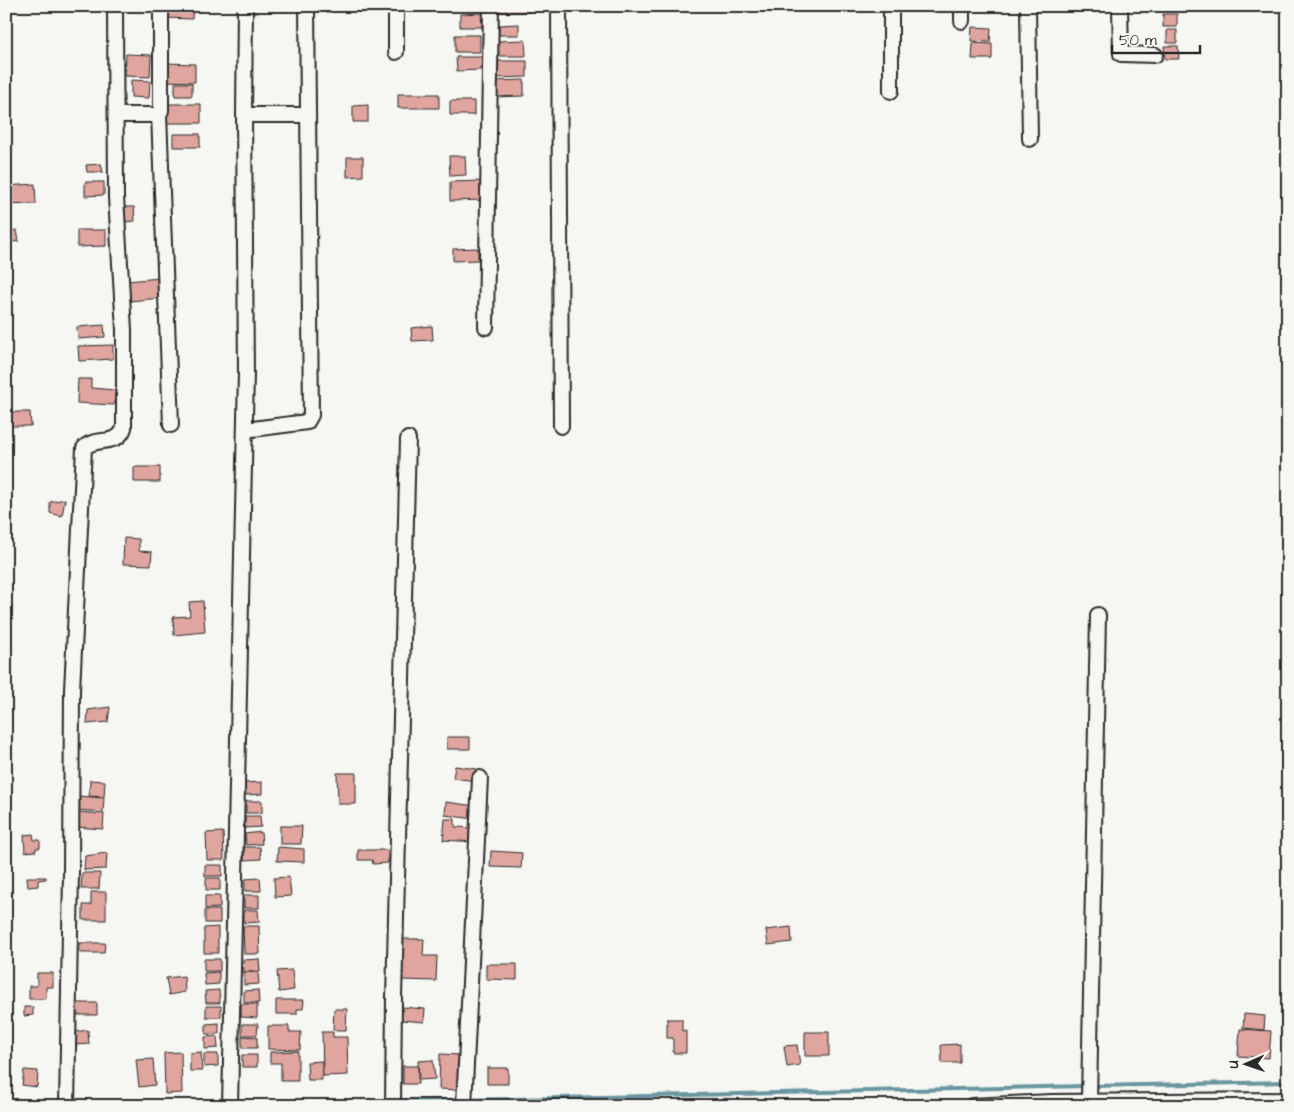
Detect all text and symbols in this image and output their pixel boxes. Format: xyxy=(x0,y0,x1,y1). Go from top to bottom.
scale bar xyxy=(1112,22,1199,54)
text: 50 m xyxy=(1119,30,1157,51)
north arrow xyxy=(1222,1040,1272,1090)
text: U xyxy=(1224,1060,1244,1069)

